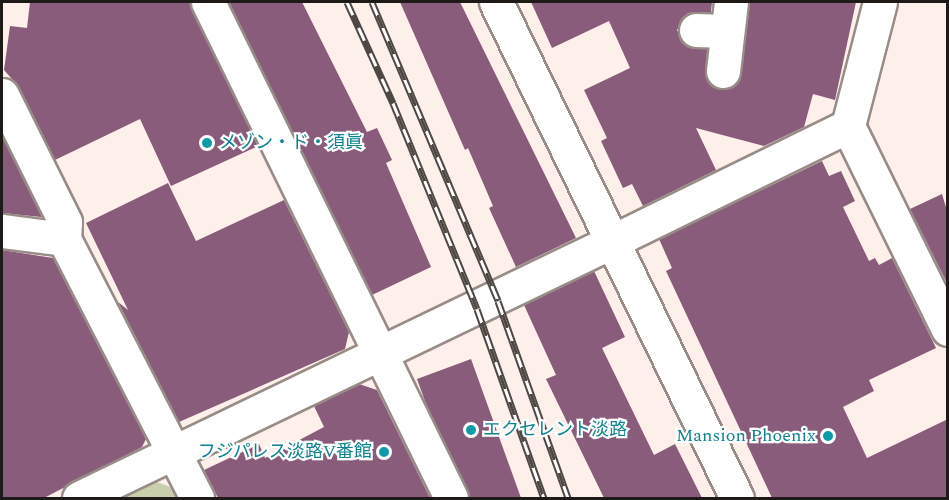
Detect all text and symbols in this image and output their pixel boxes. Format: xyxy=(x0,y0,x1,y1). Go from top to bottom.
place label: メゾン・ド・須眞 xyxy=(219,132,363,154)
marker: メゾン・ド・須眞 xyxy=(200,136,214,150)
place label: エクセレント淡路 xyxy=(483,419,627,441)
marker: エクセレント淡路 xyxy=(464,423,478,437)
place label: Mansion Phoenix xyxy=(676,425,816,447)
marker: Mansion Phoenix xyxy=(821,429,835,443)
place label: フジパレス淡路V番館 xyxy=(197,441,372,463)
marker: フジパレス淡路V番館 xyxy=(377,445,391,459)

